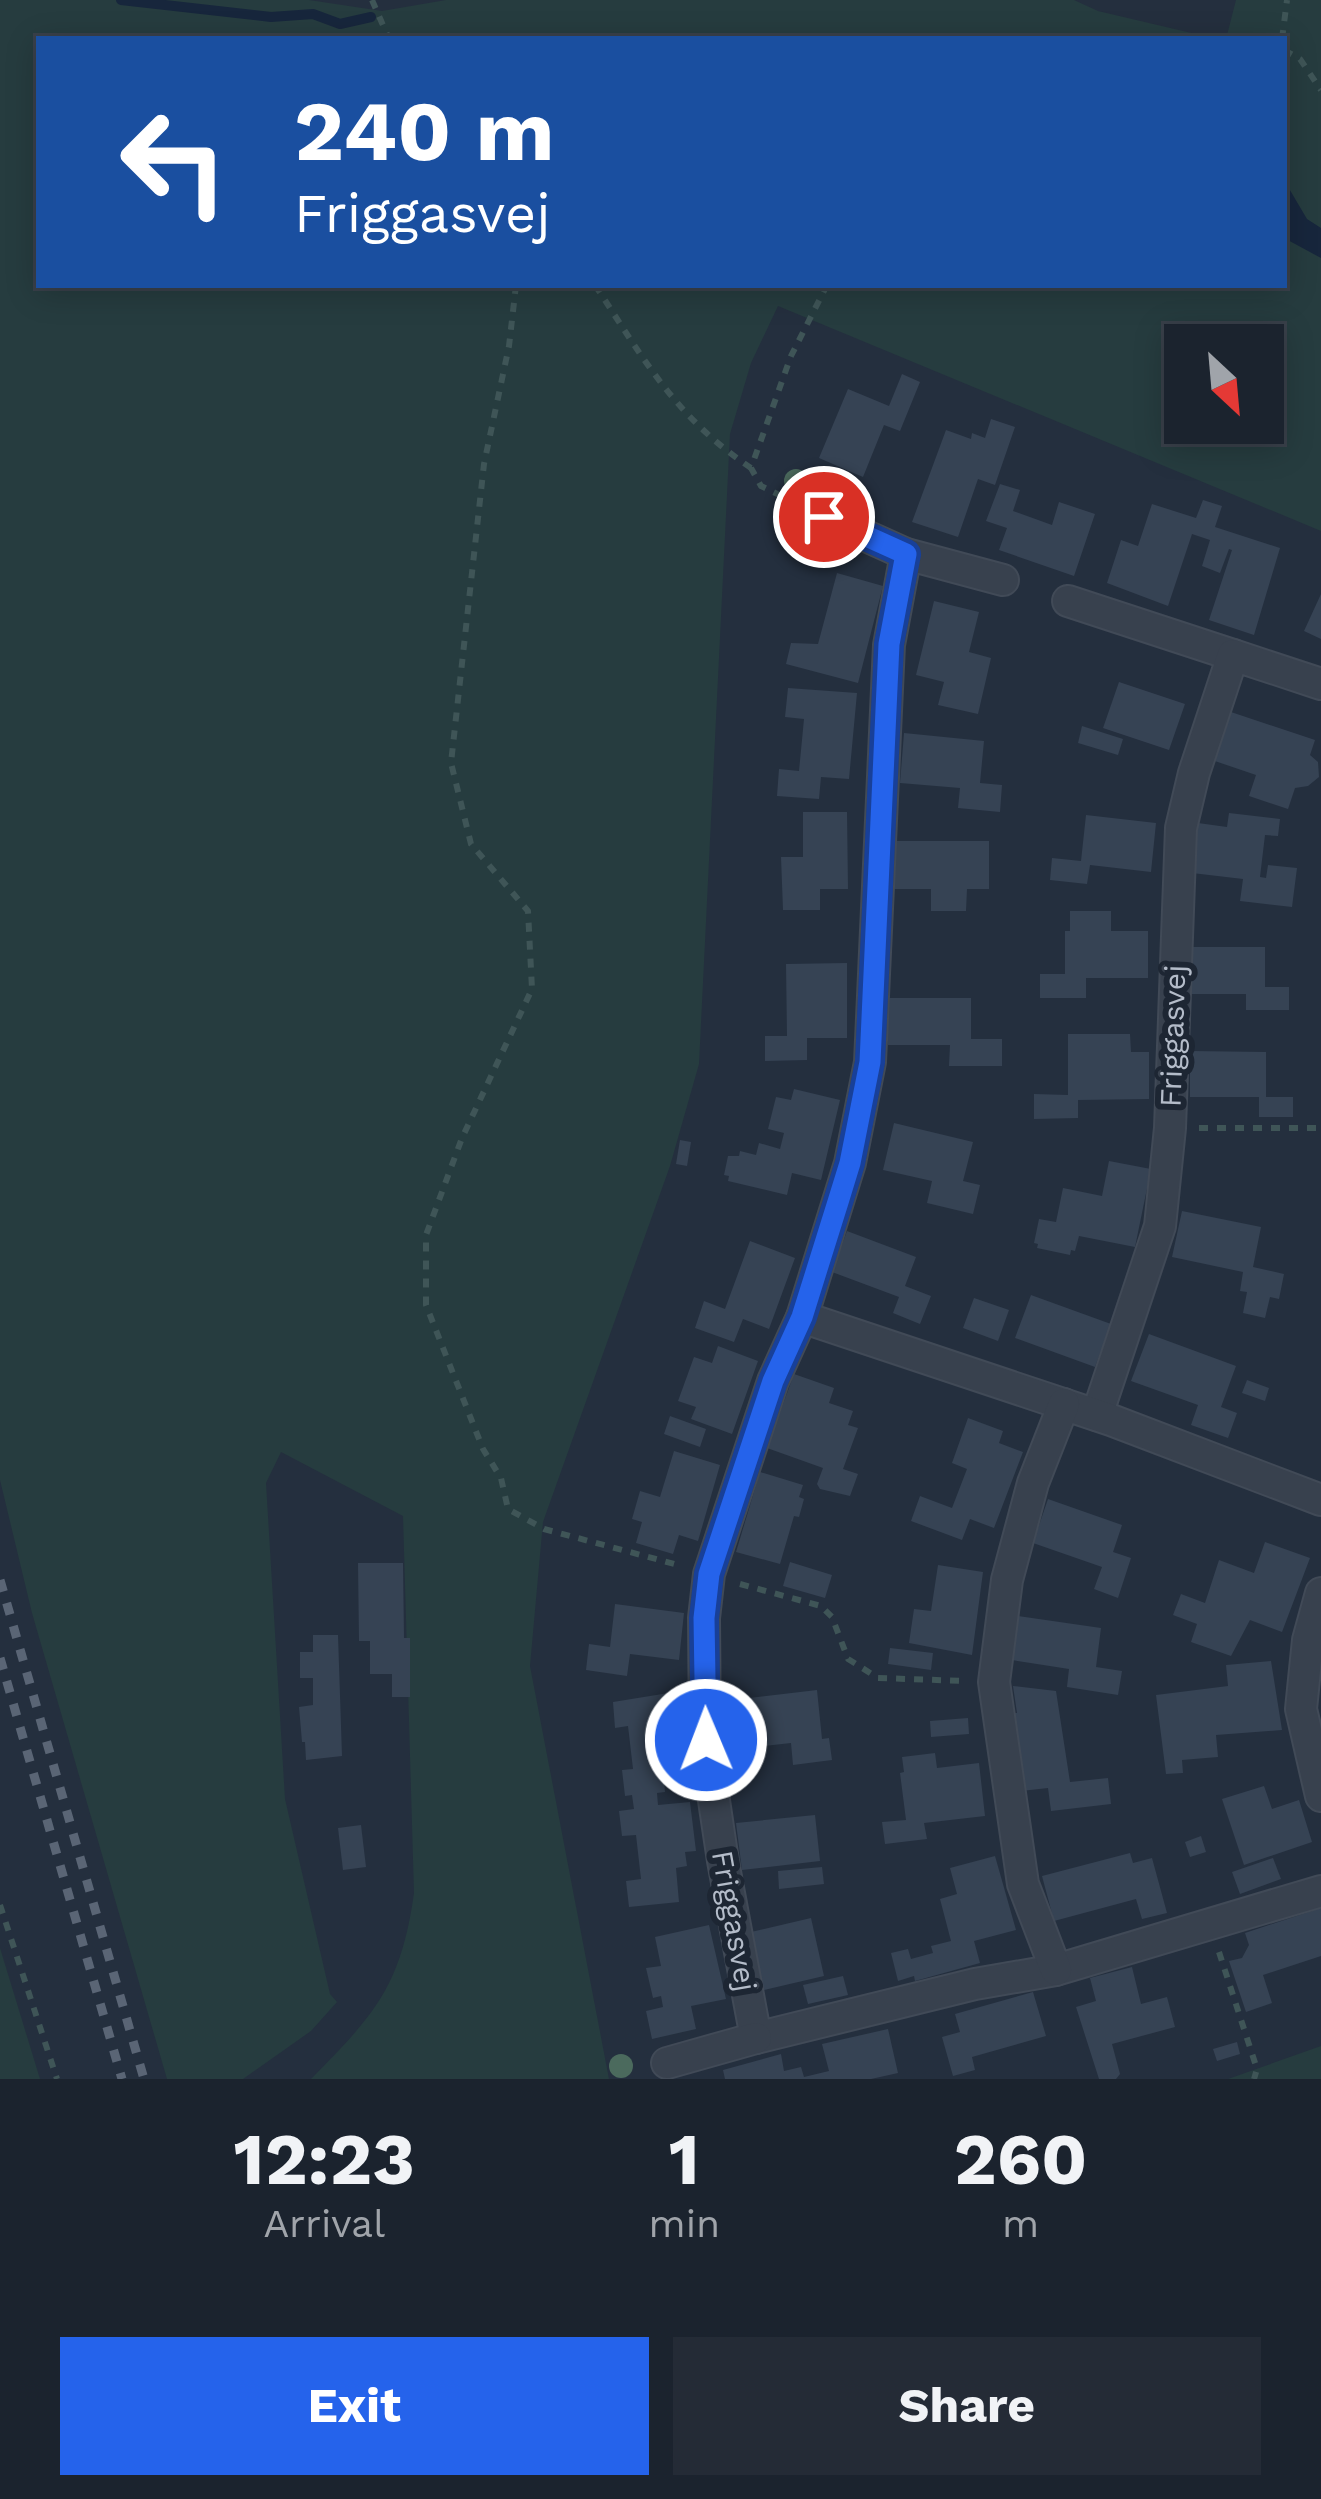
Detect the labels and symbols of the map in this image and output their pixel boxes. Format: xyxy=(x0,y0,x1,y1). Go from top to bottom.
north arrow xyxy=(1164,324,1284,444)
pin xyxy=(773,466,875,568)
street label: Friggasvej xyxy=(1153,964,1192,1108)
position arrow xyxy=(643,1677,769,1803)
street label: Friggasvej xyxy=(705,1848,764,1994)

